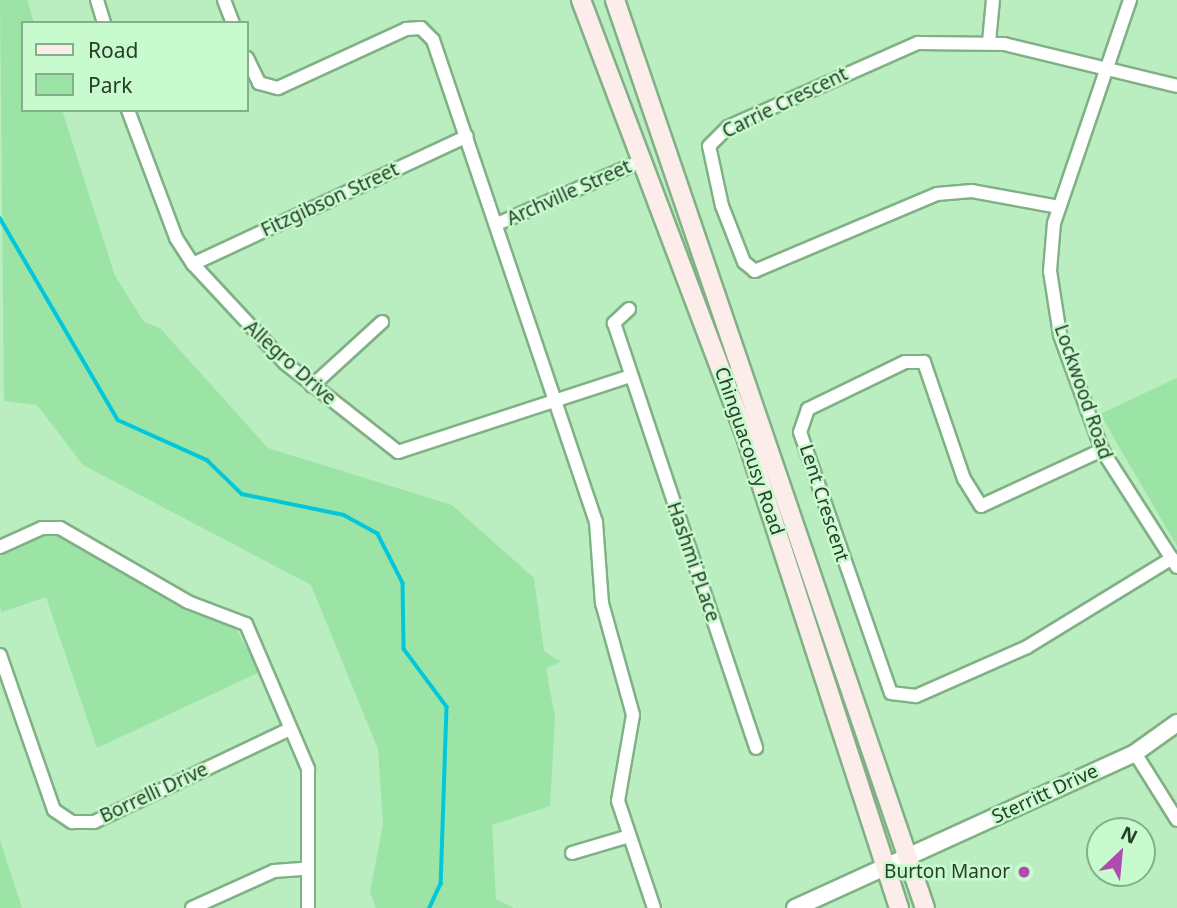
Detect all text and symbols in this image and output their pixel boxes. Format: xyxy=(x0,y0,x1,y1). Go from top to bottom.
legend xyxy=(21,21,248,112)
text: Road xyxy=(88,36,138,64)
street label: Carrie Crescent xyxy=(719,63,851,143)
text: Park xyxy=(88,71,132,99)
street label: Archville Street xyxy=(503,155,635,231)
street label: Fitzgibson Street xyxy=(258,158,402,242)
street label: Allegro Drive xyxy=(240,316,340,410)
street label: Lockwood Road xyxy=(1049,322,1117,462)
street label: Chinguacousy Road xyxy=(710,364,788,538)
street label: Lent Crescent xyxy=(794,441,854,565)
street label: Hashmi PLace xyxy=(662,499,724,625)
street label: Borrelli Drive xyxy=(96,758,212,828)
street label: Sterritt Drive xyxy=(988,760,1102,828)
north arrow xyxy=(1086,817,1156,887)
text: N xyxy=(1117,820,1142,850)
place label: Burton Manor xyxy=(884,861,1010,883)
marker: Burton Manor xyxy=(1016,864,1032,880)

